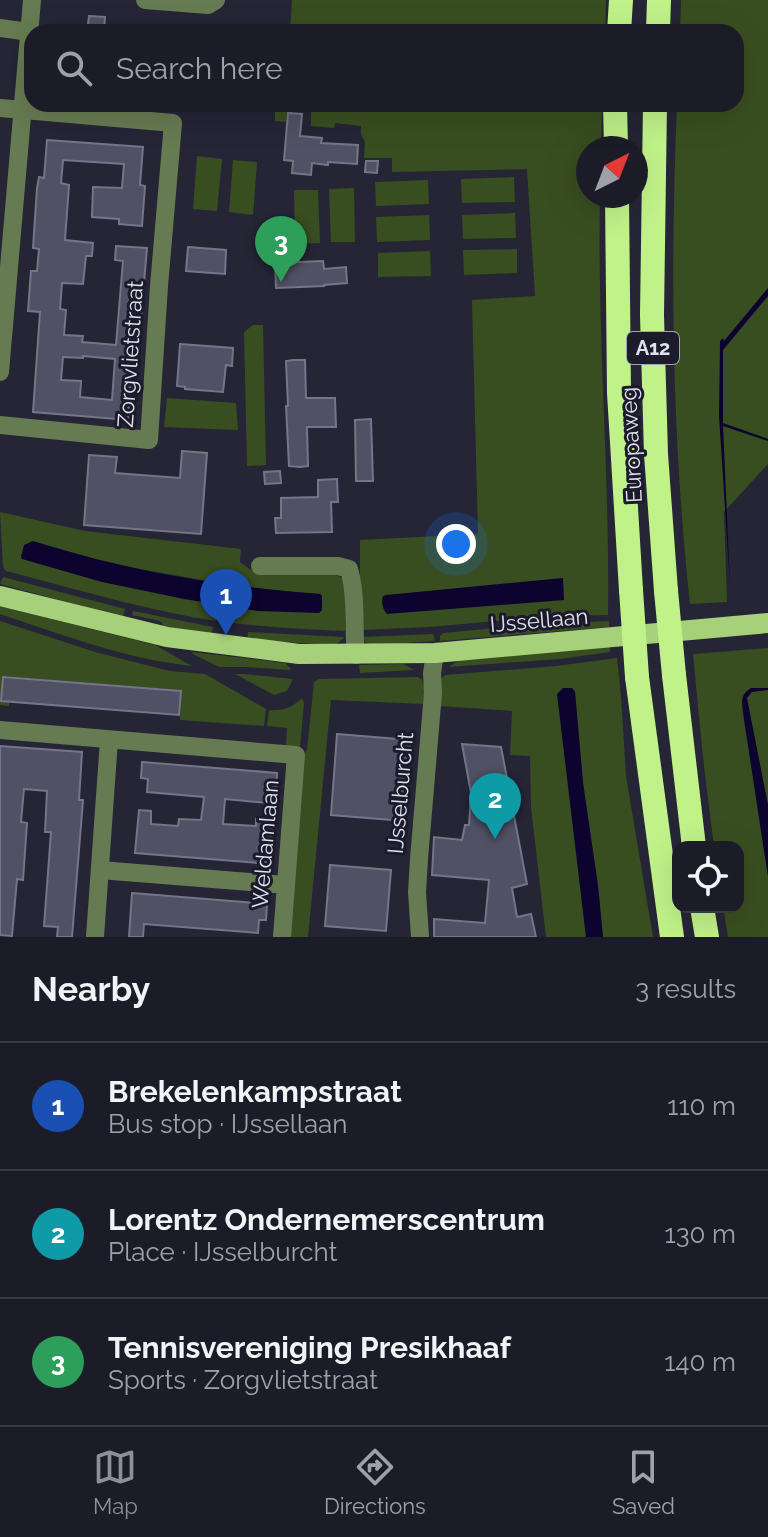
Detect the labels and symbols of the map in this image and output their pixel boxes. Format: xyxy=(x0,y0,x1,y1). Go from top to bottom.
north arrow xyxy=(576,136,648,208)
pin: 3 xyxy=(255,216,307,282)
street label: Zorgvlietstraat xyxy=(112,279,148,428)
road number: A12 xyxy=(627,332,679,364)
street label: Europaweg xyxy=(615,386,647,504)
your location xyxy=(436,524,476,564)
pin: 1 xyxy=(200,569,252,635)
street label: IJssellaan xyxy=(489,603,589,637)
street label: IJsselburcht xyxy=(382,730,418,855)
pin: 2 xyxy=(469,773,521,839)
street label: Weldamlaan xyxy=(246,779,284,909)

